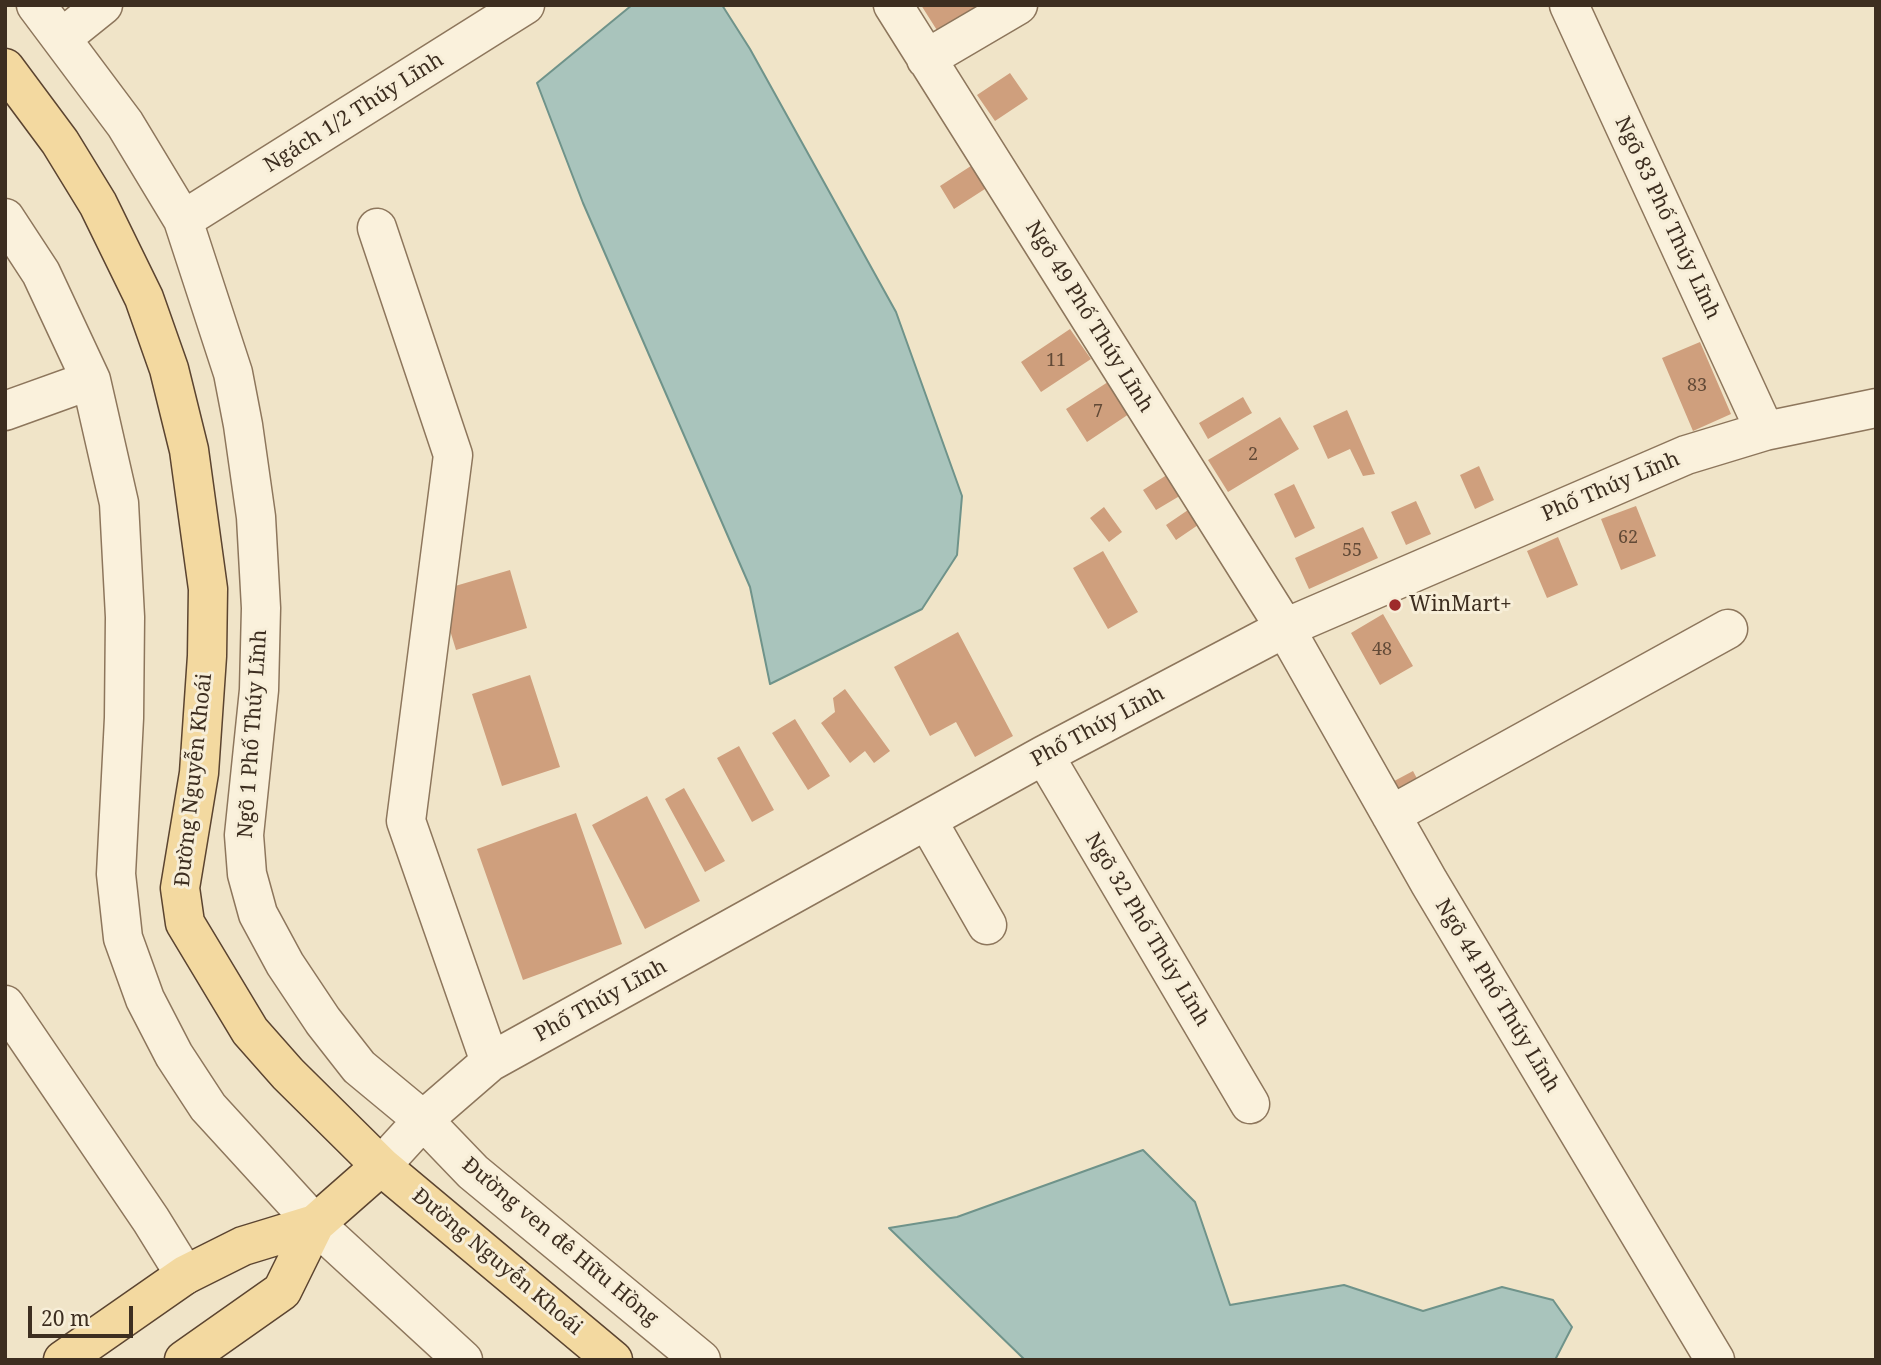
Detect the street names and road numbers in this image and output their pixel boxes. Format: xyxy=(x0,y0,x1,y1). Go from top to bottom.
street label: Ngách 1/2 Thúy Lĩnh xyxy=(260,48,448,178)
street label: Ngõ 83 Phố Thúy Lĩnh xyxy=(1609,113,1725,323)
street label: Ngõ 49 Phố Thúy Lĩnh xyxy=(1020,217,1158,417)
street label: Phố Thúy Lĩnh xyxy=(1538,447,1684,527)
street label: Ngõ 1 Phố Thúy Lĩnh xyxy=(233,629,273,839)
street label: Đường Nguyễn Khoái xyxy=(170,672,218,888)
street label: Phố Thúy Lĩnh xyxy=(1027,681,1169,773)
street label: Ngõ 32 Phố Thúy Lĩnh xyxy=(1079,829,1215,1031)
street label: Ngõ 44 Phố Thúy Lĩnh xyxy=(1429,895,1565,1097)
street label: Phố Thúy Lĩnh xyxy=(531,954,671,1048)
street label: Đường ven đê Hữu Hồng xyxy=(457,1153,663,1331)
street label: Đường Nguyễn Khoái xyxy=(407,1183,587,1341)

